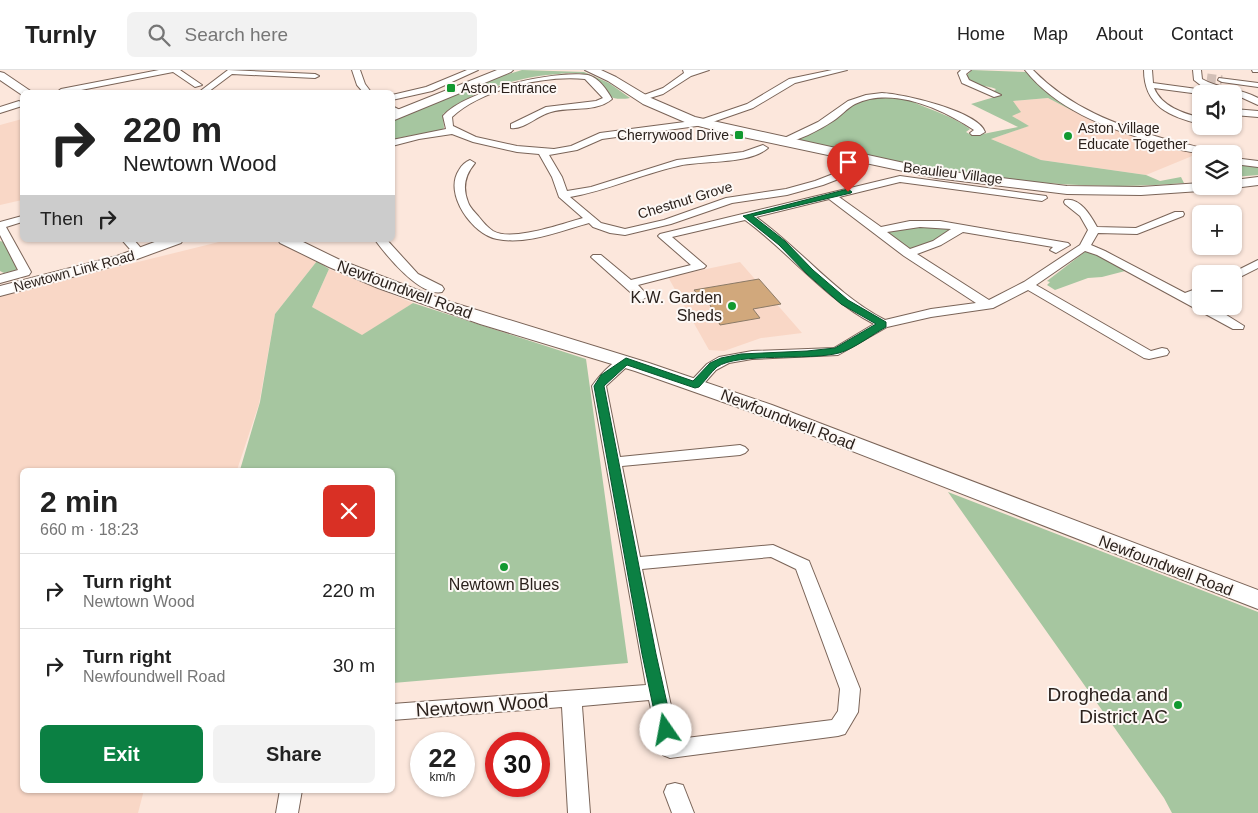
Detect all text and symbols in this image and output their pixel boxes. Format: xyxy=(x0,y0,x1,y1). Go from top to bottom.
search box xyxy=(127,12,477,57)
text: Turnly xyxy=(25,21,97,48)
icon: search xyxy=(145,21,173,49)
text: Search here xyxy=(185,24,288,45)
text: Home xyxy=(957,24,1005,44)
text: Map xyxy=(1033,24,1068,44)
text: About xyxy=(1096,24,1143,44)
text: Contact xyxy=(1171,24,1233,44)
place label: Aston Entrance xyxy=(461,80,557,96)
marker: Aston Entrance xyxy=(445,82,457,94)
map controls xyxy=(1192,85,1242,315)
button: sound xyxy=(1192,85,1242,135)
icon: right xyxy=(40,110,105,175)
text: 220 m xyxy=(123,110,222,149)
place label: Aston Village Educate Together xyxy=(1078,120,1188,152)
place label: Cherrywood Drive xyxy=(617,127,729,143)
marker: Cherrywood Drive xyxy=(733,129,745,141)
marker: Aston Village Educate Together xyxy=(1062,130,1074,142)
pin xyxy=(827,141,869,192)
button: layers xyxy=(1192,145,1242,195)
icon: arrive xyxy=(834,148,862,176)
text: Newtown Wood xyxy=(123,151,277,176)
street label: Beaulieu Village xyxy=(902,159,1004,187)
street label: Chestnut Grove xyxy=(636,178,734,222)
icon: right xyxy=(93,205,121,233)
button: + xyxy=(1192,205,1242,255)
text: Then xyxy=(40,208,83,229)
street label: Newtown Link Road xyxy=(12,247,136,295)
street label: Newfoundwell Road xyxy=(335,257,475,322)
button: − xyxy=(1192,265,1242,315)
place label: K.W. Garden Sheds xyxy=(630,289,722,324)
marker: K.W. Garden Sheds xyxy=(726,300,738,312)
street label: Newfoundwell Road xyxy=(718,386,857,453)
text: 2 min xyxy=(40,485,118,518)
button: close xyxy=(323,485,375,537)
text: 660 m · 18:23 xyxy=(40,521,139,538)
street label: Newfoundwell Road xyxy=(1096,532,1235,599)
marker: Newtown Blues xyxy=(498,561,510,573)
text: Turn right xyxy=(83,571,171,592)
place label: Newtown Blues xyxy=(449,576,559,593)
icon: right xyxy=(40,577,68,605)
text: 220 m xyxy=(322,580,375,601)
text: Newtown Wood xyxy=(83,593,195,610)
text: Turn right xyxy=(83,646,171,667)
icon: right xyxy=(40,652,68,680)
text: 30 m xyxy=(333,655,375,676)
text: Newfoundwell Road xyxy=(83,668,225,685)
place label: Drogheda and District AC xyxy=(1048,684,1168,727)
street label: Newtown Wood xyxy=(415,690,549,721)
marker: Drogheda and District AC xyxy=(1172,699,1184,711)
position arrow xyxy=(639,703,691,755)
button: Exit xyxy=(40,725,203,783)
button: Share xyxy=(213,725,375,783)
speed limit sign: 30 xyxy=(485,732,550,797)
text: 22 xyxy=(429,744,456,772)
text: km/h xyxy=(429,770,456,784)

